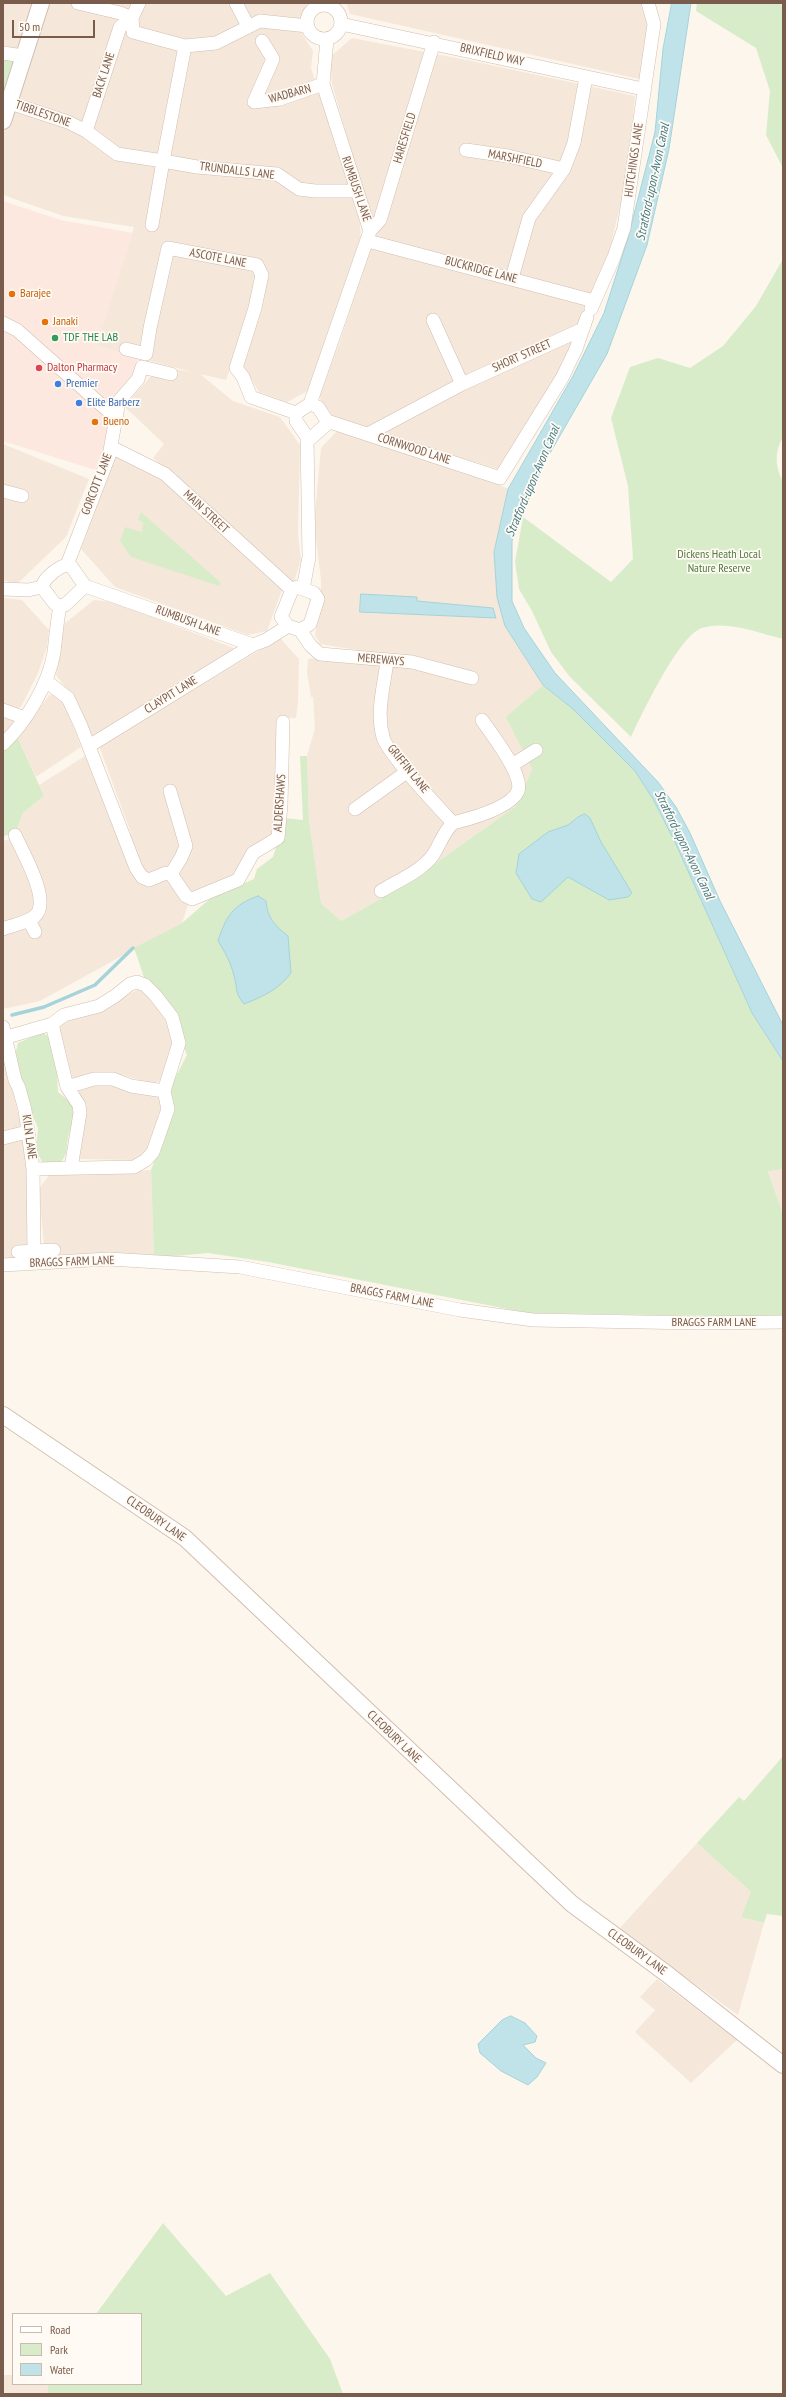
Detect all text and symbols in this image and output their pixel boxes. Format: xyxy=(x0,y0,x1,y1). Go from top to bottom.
scale bar xyxy=(14,12,97,38)
text: 50 m xyxy=(19,19,40,34)
street label: BRIXFIELD WAY xyxy=(459,41,525,69)
street label: BACK LANE xyxy=(90,50,118,100)
street label: WADBARN xyxy=(267,81,313,107)
street label: TIBBLESTONE xyxy=(13,98,73,130)
street label: HARESFIELD xyxy=(390,111,420,165)
street label: HUTCHINGS LANE xyxy=(622,122,646,198)
water label: Stratford-upon-Avon Canal xyxy=(633,122,673,242)
street label: MARSHFIELD xyxy=(487,147,543,171)
street label: RUMBUSH LANE xyxy=(338,155,374,223)
street label: TRUNDALLS LANE xyxy=(199,159,275,183)
street label: ASCOTE LANE xyxy=(188,245,248,271)
street label: BUCKRIDGE LANE xyxy=(443,253,519,287)
place label: Barajee xyxy=(20,287,51,301)
marker: Barajee xyxy=(7,289,17,299)
place label: Janaki xyxy=(53,315,78,329)
marker: Janaki xyxy=(40,317,50,327)
place label: TDF THE LAB xyxy=(63,331,118,345)
marker: TDF THE LAB xyxy=(50,333,60,343)
street label: SHORT STREET xyxy=(490,337,554,375)
place label: Dalton Pharmacy xyxy=(47,361,117,375)
marker: Dalton Pharmacy xyxy=(34,363,44,373)
place label: Premier xyxy=(66,377,98,391)
marker: Premier xyxy=(53,379,63,389)
place label: Elite Barberz xyxy=(87,396,140,410)
marker: Elite Barberz xyxy=(74,398,84,408)
place label: Bueno xyxy=(103,415,129,429)
marker: Bueno xyxy=(90,417,100,427)
water label: Stratford-upon-Avon Canal xyxy=(502,423,564,539)
street label: CORNWOOD LANE xyxy=(376,430,452,468)
street label: GORCOTT LANE xyxy=(79,451,115,517)
street label: MAIN STREET xyxy=(180,487,232,537)
park label: Dickens Heath Local Nature Reserve xyxy=(677,548,761,576)
street label: RUMBUSH LANE xyxy=(154,603,222,639)
street label: MEREWAYS xyxy=(357,651,405,669)
street label: CLAYPIT LANE xyxy=(142,673,200,717)
street label: GRIFFIN LANE xyxy=(384,742,432,796)
street label: ALDERSHAWS xyxy=(271,774,289,832)
water label: Stratford-upon-Avon Canal xyxy=(651,788,717,902)
street label: KILN LANE xyxy=(19,1114,39,1160)
street label: BRAGGS FARM LANE xyxy=(29,1253,115,1271)
street label: BRAGGS FARM LANE xyxy=(349,1281,435,1311)
street label: BRAGGS FARM LANE xyxy=(672,1316,756,1330)
street label: CLEOBURY LANE xyxy=(123,1493,189,1545)
street label: CLEOBURY LANE xyxy=(364,1708,424,1766)
street label: CLEOBURY LANE xyxy=(605,1926,669,1978)
legend xyxy=(12,2313,142,2385)
text: Road xyxy=(50,2322,70,2337)
text: Park xyxy=(50,2342,68,2357)
text: Water xyxy=(50,2362,74,2377)

